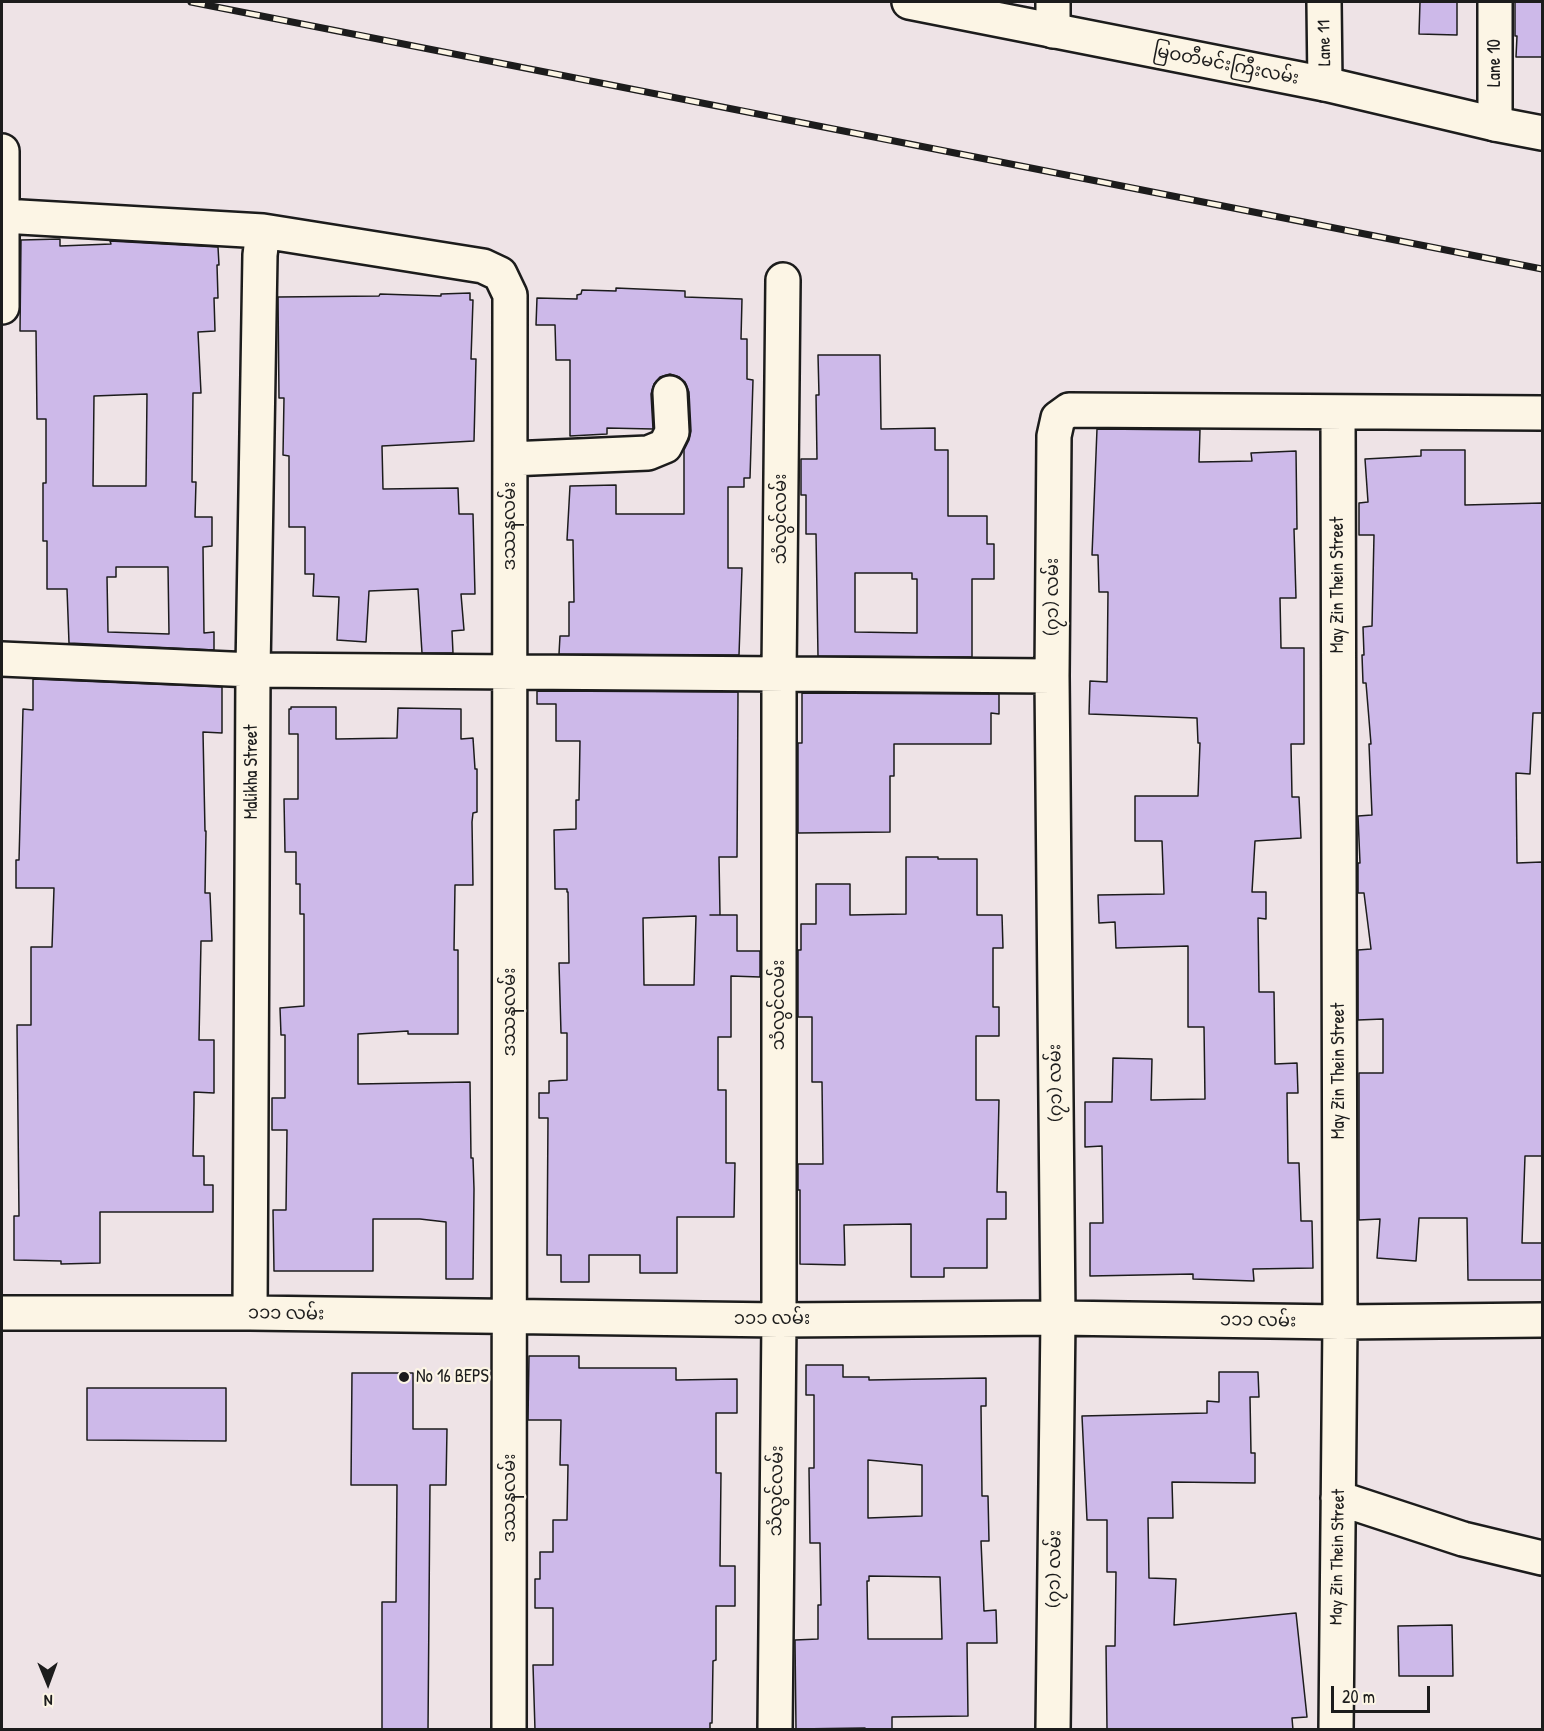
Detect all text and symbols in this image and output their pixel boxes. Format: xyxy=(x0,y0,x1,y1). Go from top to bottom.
street label: Lane 11 xyxy=(1314,20,1336,66)
street label: Lane 10 xyxy=(1484,39,1506,87)
street label: မြဝတီမင်းကြီးလမ်း xyxy=(1151,40,1301,90)
street label: သံလွင်လမ်း xyxy=(770,474,792,564)
street label: ဒဿနလမ်း xyxy=(499,482,521,570)
street label: May Zin Thein Street xyxy=(1327,517,1349,653)
street label: (၇၁) လမ်း xyxy=(1042,558,1064,636)
street label: Malikha Street xyxy=(241,725,263,819)
street label: သံလွင်လမ်း xyxy=(768,960,790,1050)
street label: ဒဿနလမ်း xyxy=(499,968,521,1056)
street label: May Zin Thein Street xyxy=(1328,1003,1350,1139)
street label: (၇၁) လမ်း xyxy=(1045,1044,1067,1122)
street label: ၁၁၁ လမ်း xyxy=(248,1303,324,1325)
street label: ၁၁၁ လမ်း xyxy=(734,1308,810,1330)
street label: ၁၁၁ လမ်း xyxy=(1220,1310,1296,1332)
place label: No 16 BEPS xyxy=(416,1366,489,1388)
marker: No 16 BEPS xyxy=(397,1370,411,1384)
street label: သံလွင်လမ်း xyxy=(765,1445,789,1537)
street label: ဒဿနလမ်း xyxy=(499,1454,521,1542)
street label: May Zin Thein Street xyxy=(1326,1489,1350,1625)
street label: (၇၁) လမ်း xyxy=(1044,1530,1066,1608)
north arrow xyxy=(18,1653,78,1713)
scale bar xyxy=(1334,1674,1433,1712)
text: 20 m xyxy=(1342,1684,1375,1709)
text: N xyxy=(44,1690,53,1712)

